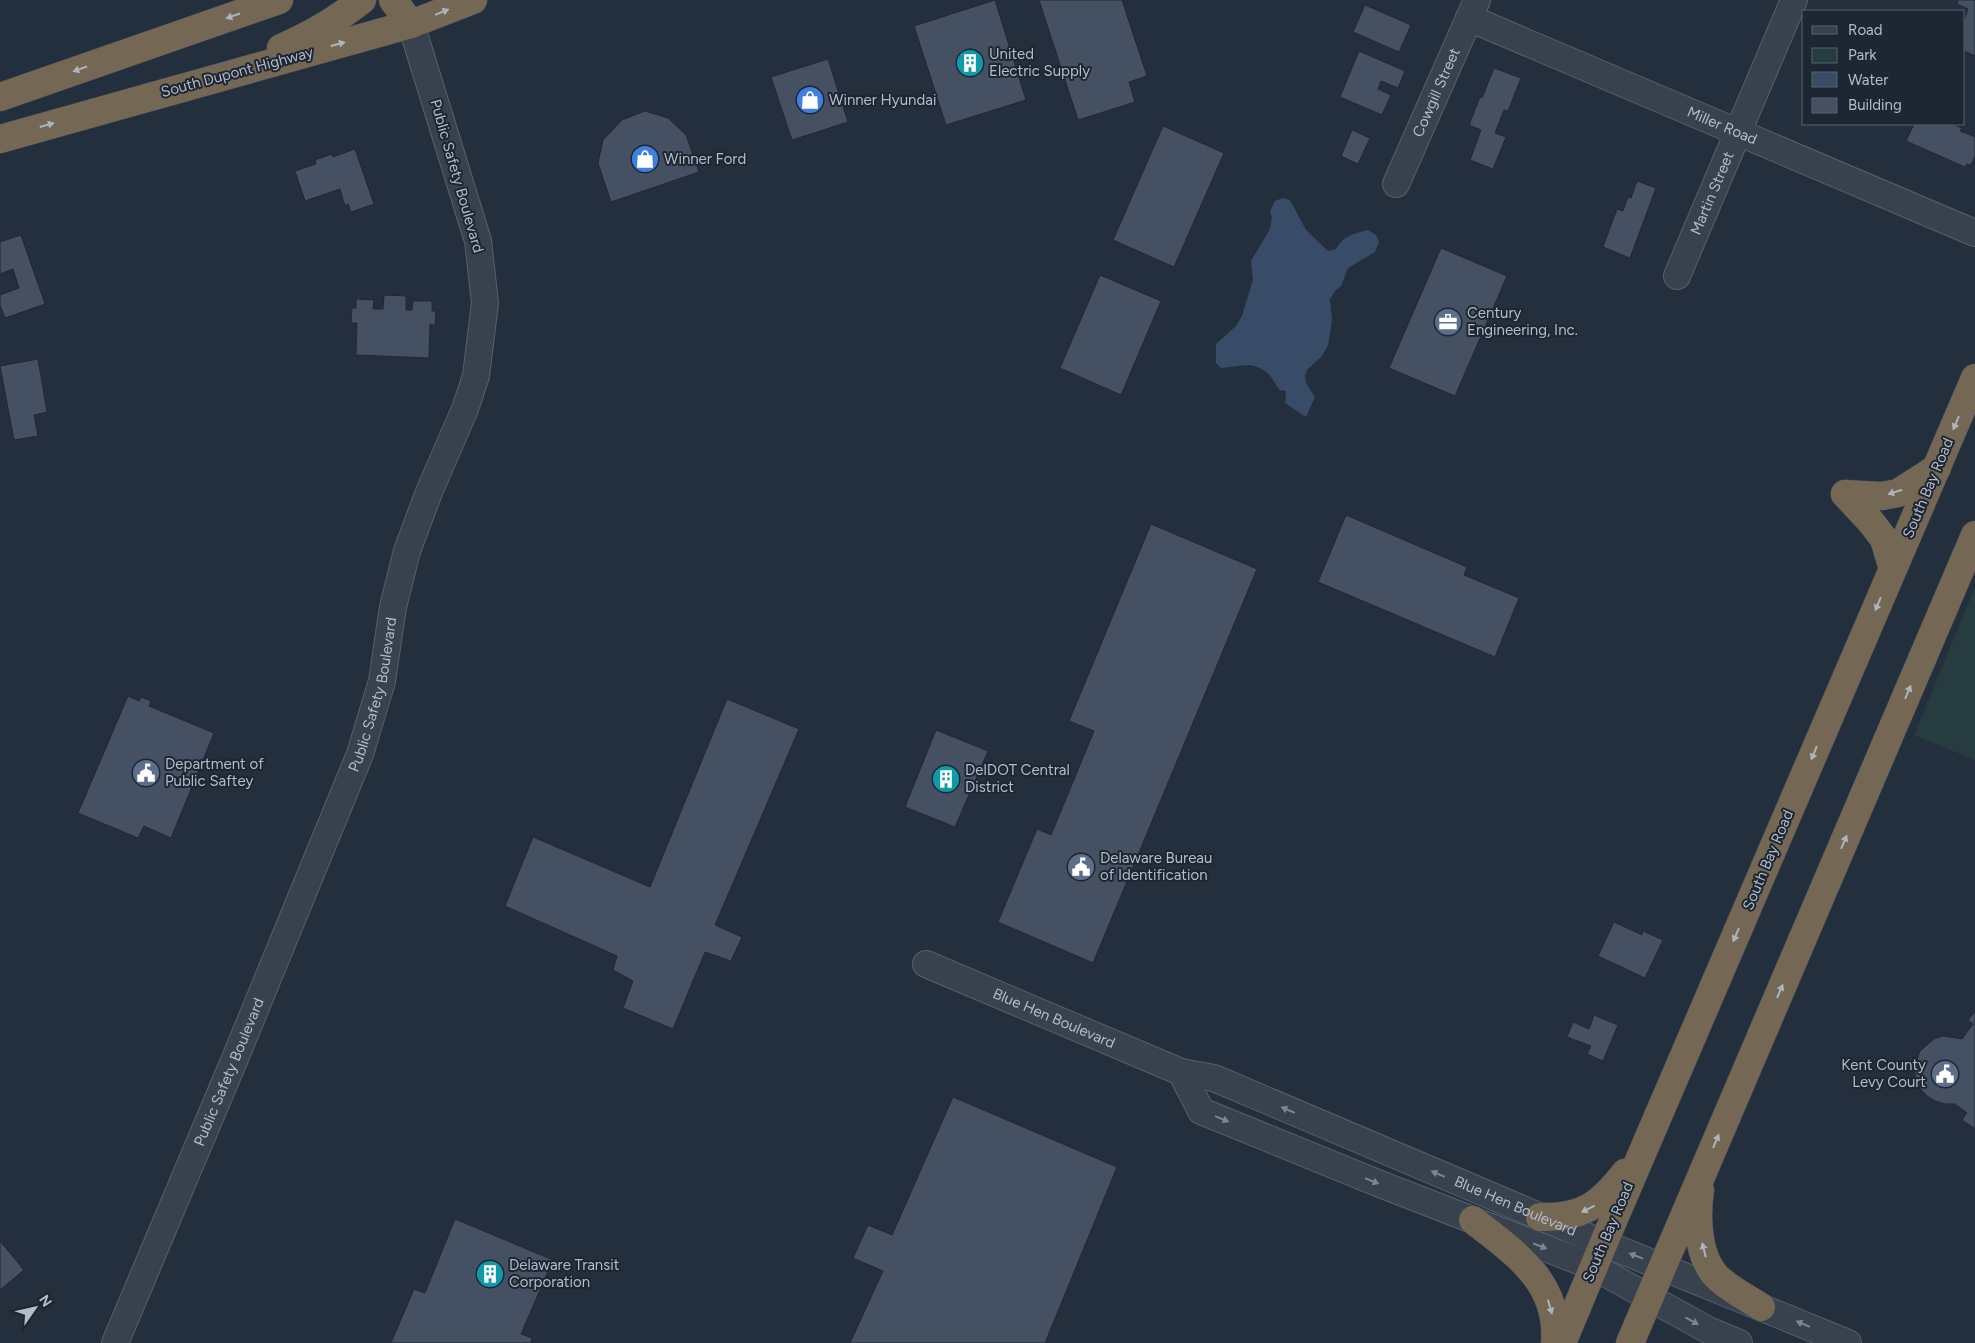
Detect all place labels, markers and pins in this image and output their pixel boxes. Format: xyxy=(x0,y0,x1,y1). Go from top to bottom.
place label: United Electric Supply xyxy=(989,45,1090,80)
building icon: United Electric Supply xyxy=(955,48,985,78)
shop icon: Winner Hyundai xyxy=(795,85,825,115)
place label: Winner Hyundai xyxy=(829,91,936,109)
shop icon: Winner Ford xyxy=(630,144,660,174)
place label: Winner Ford xyxy=(664,150,746,168)
place label: Century Engineering, Inc. xyxy=(1467,304,1578,339)
office icon: Century Engineering, Inc. xyxy=(1433,307,1463,337)
place label: Department of Public Saftey xyxy=(165,755,264,790)
public building icon: Department of Public Saftey xyxy=(131,758,161,788)
place label: DelDOT Central District xyxy=(965,761,1070,796)
building icon: DelDOT Central District xyxy=(931,764,961,794)
place label: Delaware Bureau of Identification xyxy=(1100,849,1212,884)
public building icon: Delaware Bureau of Identification xyxy=(1066,852,1096,882)
place label: Kent County Levy Court xyxy=(1841,1056,1926,1091)
public building icon: Kent County Levy Court xyxy=(1930,1059,1960,1089)
place label: Delaware Transit Corporation xyxy=(509,1256,620,1291)
building icon: Delaware Transit Corporation xyxy=(475,1259,505,1289)

